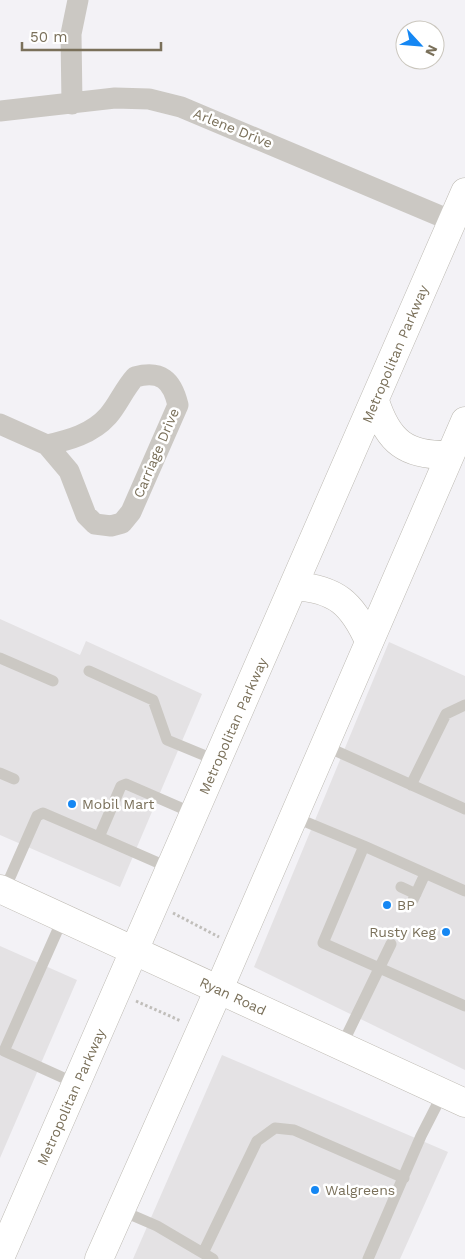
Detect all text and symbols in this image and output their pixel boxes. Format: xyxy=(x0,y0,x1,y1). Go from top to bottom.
scale bar xyxy=(22,20,161,52)
north arrow xyxy=(395,20,445,70)
text: 50 m xyxy=(30,28,67,46)
text: N xyxy=(422,43,441,59)
street label: Arlene Drive xyxy=(191,105,275,151)
street label: Metropolitan Parkway xyxy=(359,282,432,425)
street label: Carriage Drive xyxy=(130,406,182,500)
street label: Metropolitan Parkway xyxy=(196,654,271,797)
place label: Mobil Mart xyxy=(82,796,154,812)
marker: Mobil Mart xyxy=(66,798,78,810)
place label: BP xyxy=(397,897,415,913)
marker: BP xyxy=(381,899,393,911)
place label: Rusty Keg xyxy=(369,924,437,940)
marker: Rusty Keg xyxy=(440,926,452,938)
street label: Ryan Road xyxy=(197,974,269,1018)
street label: Metropolitan Parkway xyxy=(34,1025,109,1168)
place label: Walgreens xyxy=(325,1182,395,1198)
marker: Walgreens xyxy=(309,1184,321,1196)

